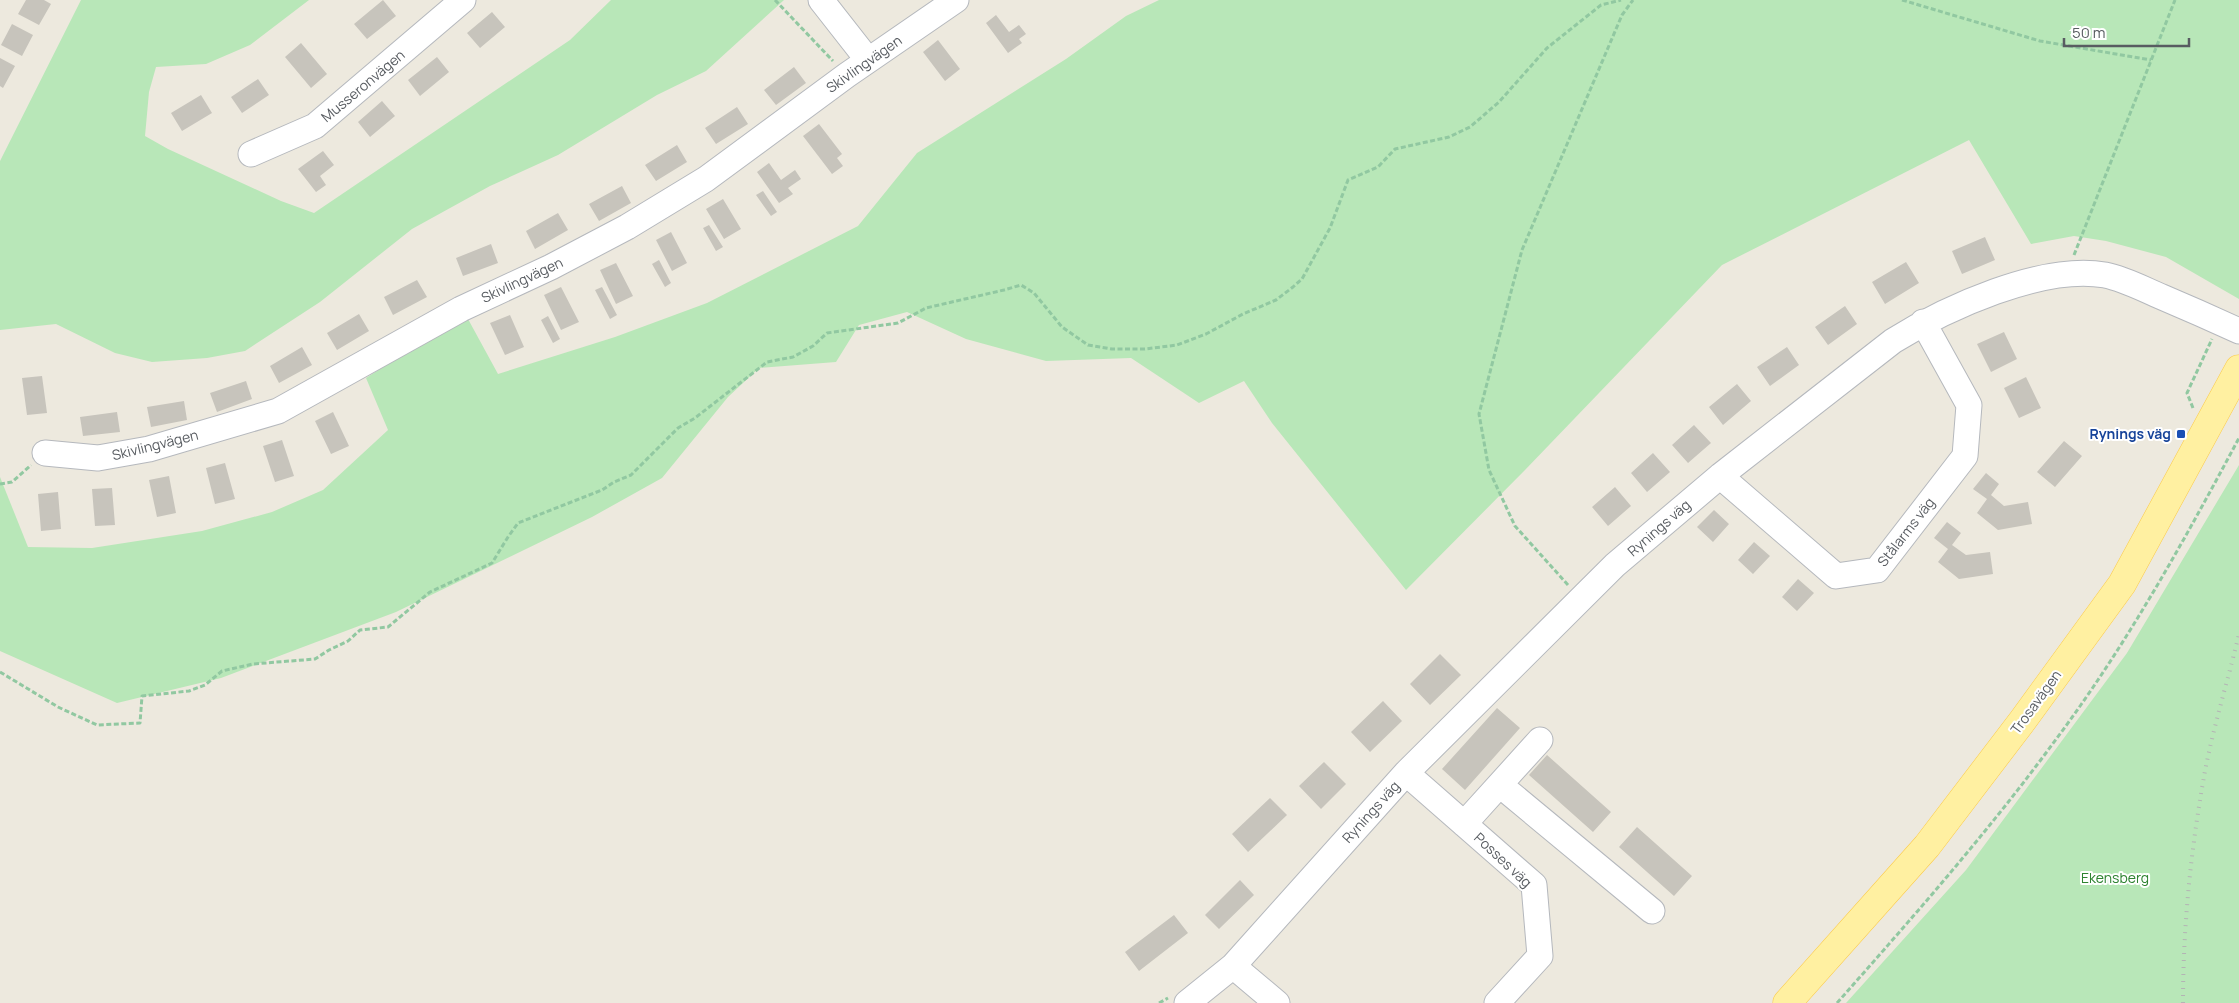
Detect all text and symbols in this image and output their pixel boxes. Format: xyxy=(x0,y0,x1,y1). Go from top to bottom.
scale bar xyxy=(2064,15,2189,47)
text: 50 m xyxy=(2072,22,2106,43)
street label: Skivlingvägen xyxy=(822,31,905,97)
street label: Musseronvägen xyxy=(317,45,408,126)
street label: Skivlingvägen xyxy=(478,252,566,307)
place label: Rynings väg xyxy=(2089,424,2171,443)
street label: Skivlingvägen xyxy=(110,425,200,464)
marker: Rynings väg xyxy=(2175,428,2187,440)
street label: Stålarms väg xyxy=(1873,493,1939,570)
street label: Rynings väg xyxy=(1623,495,1694,560)
street label: Trosavägen xyxy=(2006,666,2065,737)
street label: Rynings väg xyxy=(1338,777,1404,847)
street label: Posses väg xyxy=(1470,828,1536,891)
park label: Ekensberg xyxy=(2081,868,2149,887)

